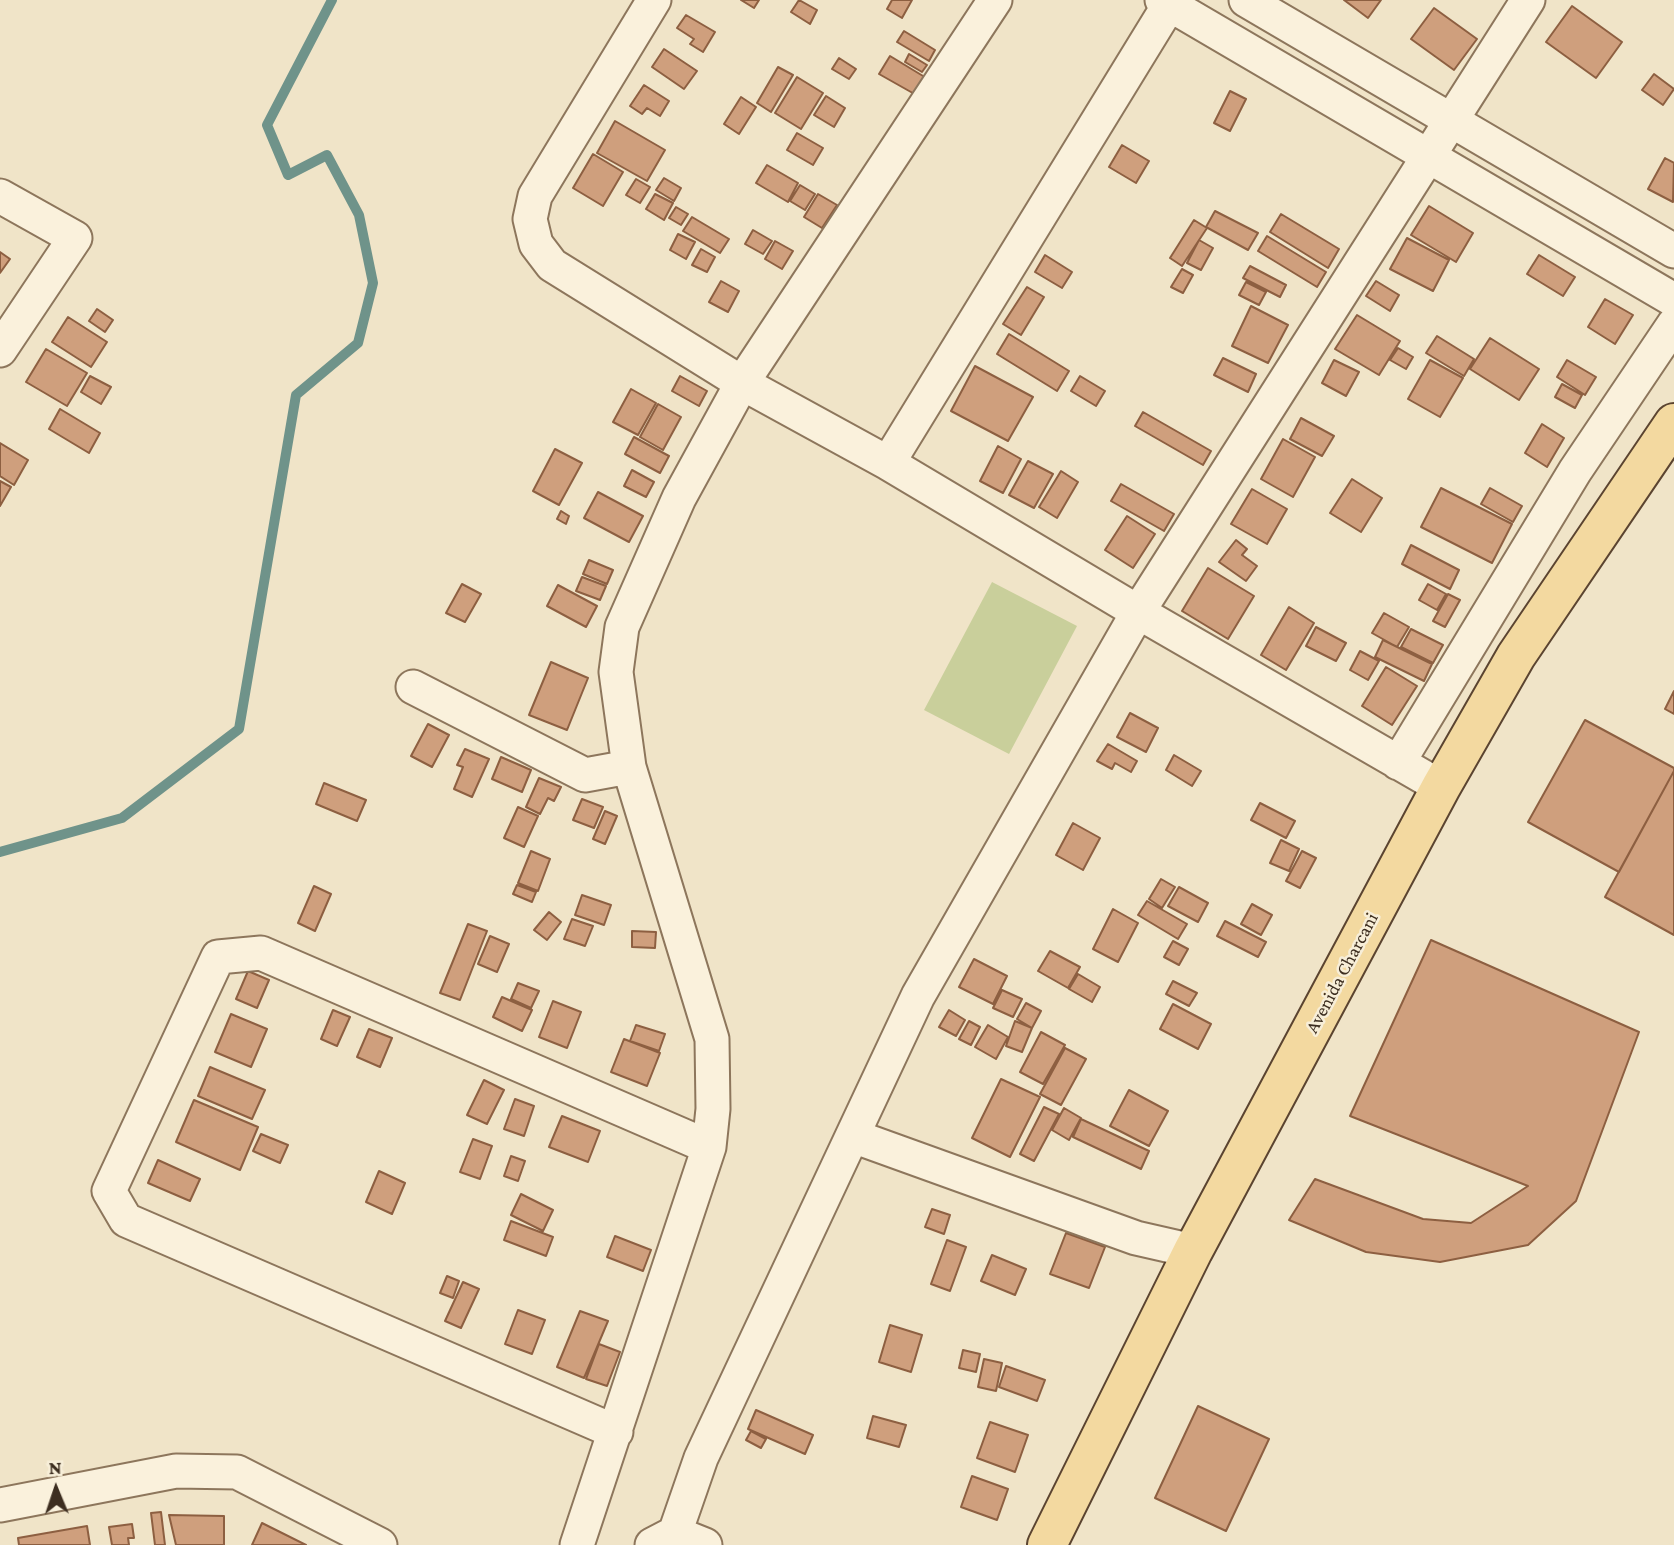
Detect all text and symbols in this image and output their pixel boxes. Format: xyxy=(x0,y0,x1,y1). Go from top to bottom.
street label: Avenida Charcani xyxy=(1301,909,1383,1037)
north arrow xyxy=(21,1454,91,1524)
text: N xyxy=(48,1457,62,1478)

